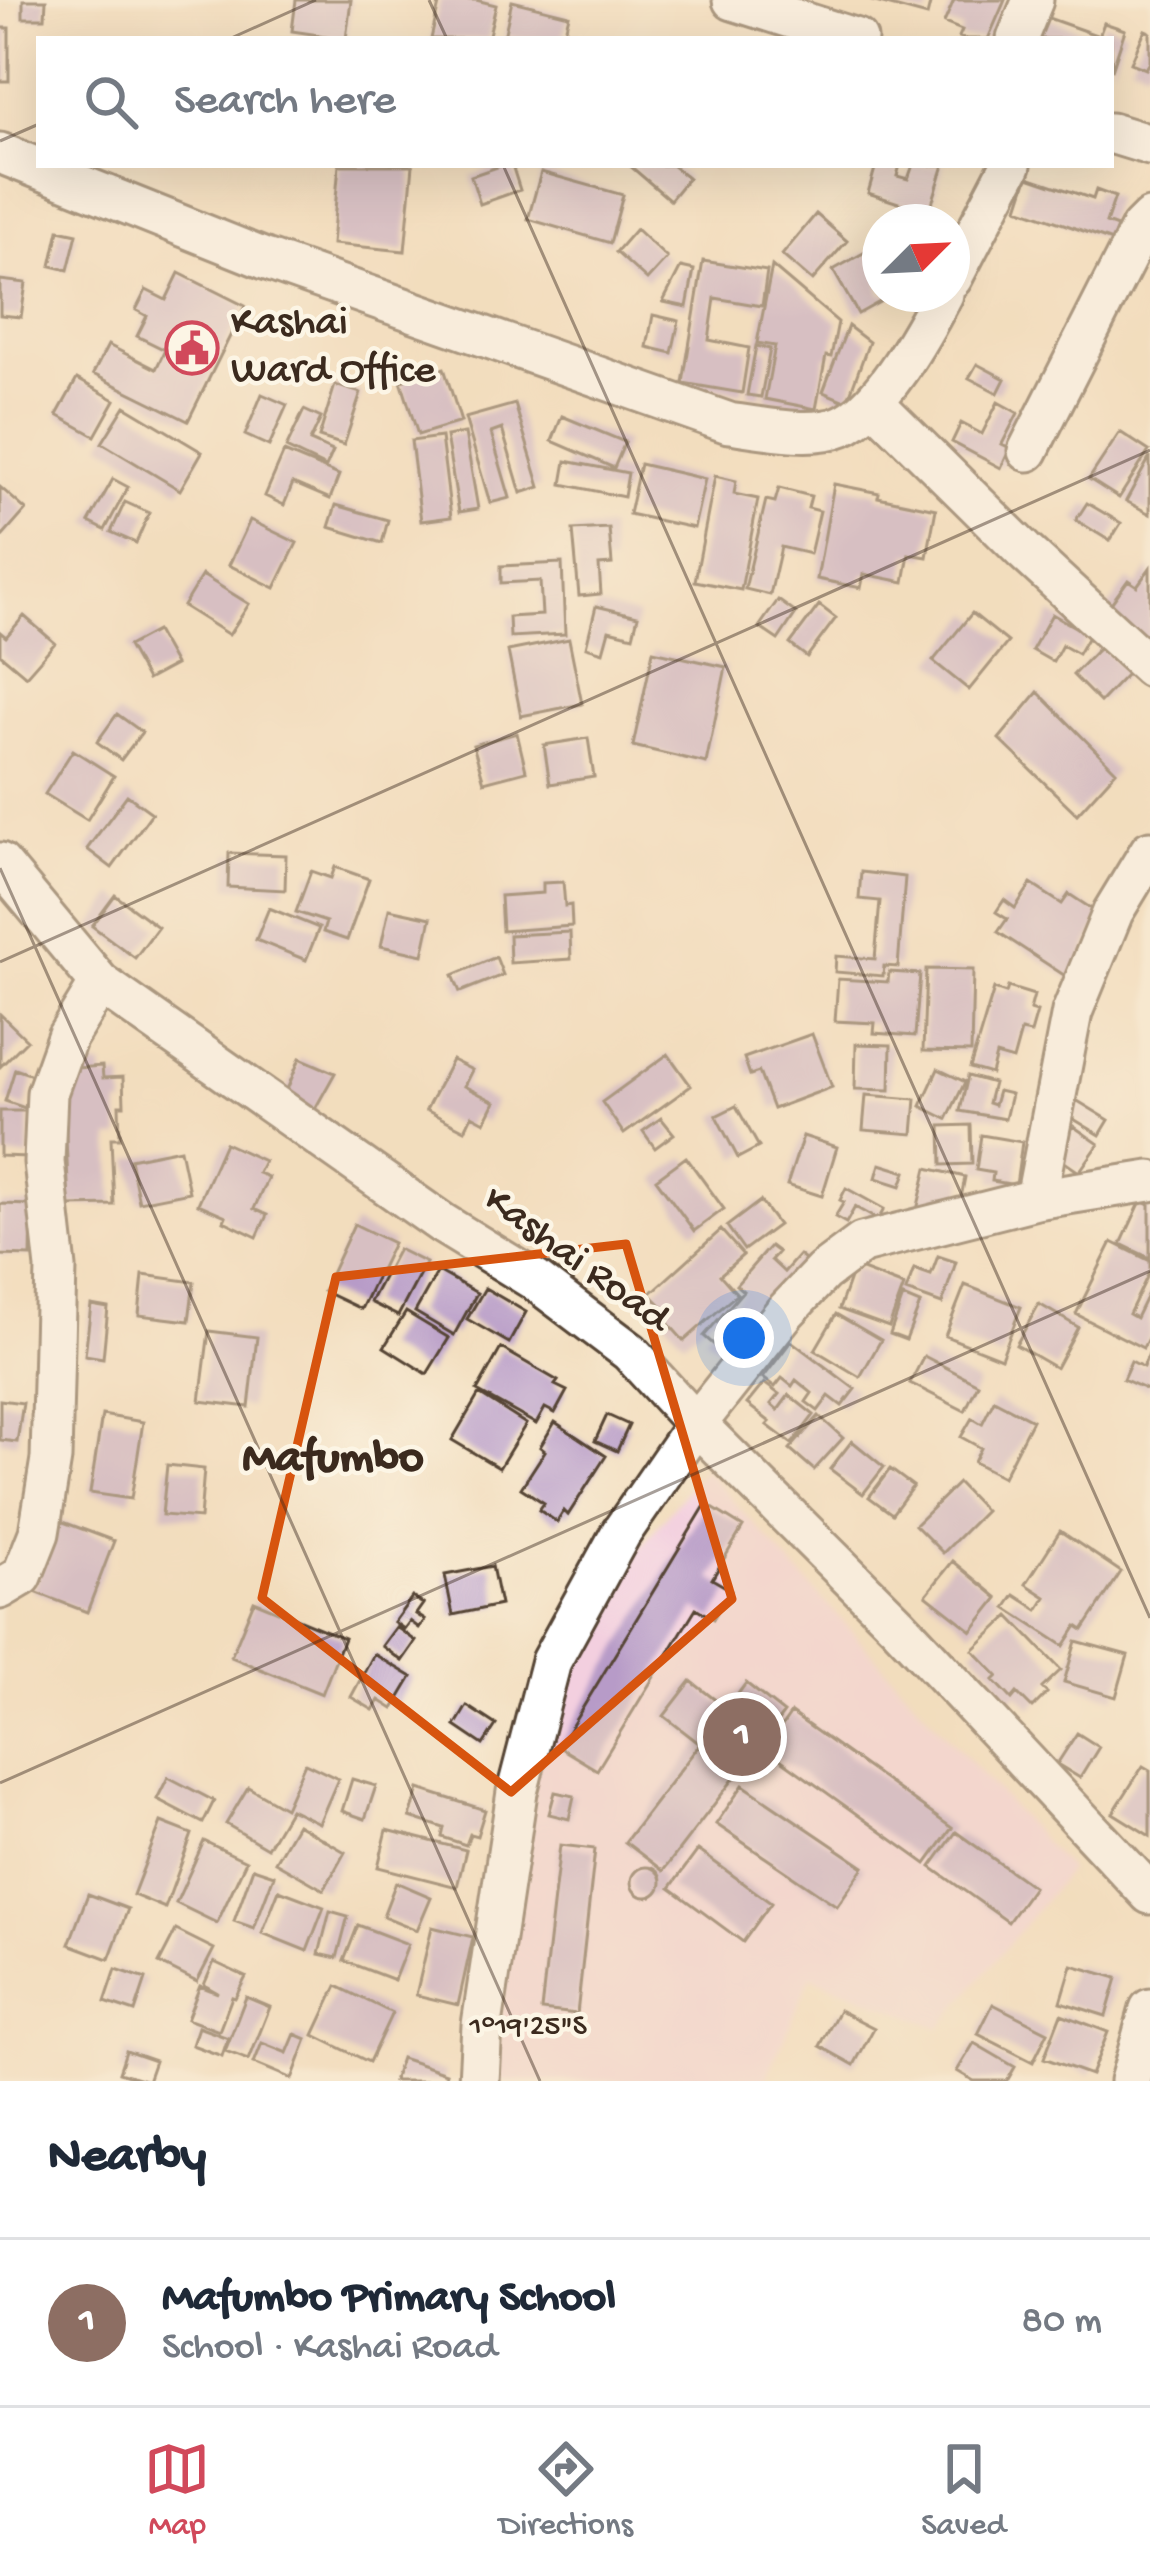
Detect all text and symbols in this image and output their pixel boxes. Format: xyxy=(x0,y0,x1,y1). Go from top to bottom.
search box xyxy=(36,36,1114,168)
icon: search xyxy=(78,69,144,135)
text: Search here xyxy=(174,76,396,129)
north arrow xyxy=(862,204,970,312)
place label: Kashai Ward Office xyxy=(231,300,437,397)
public building icon: Kashai Ward Office xyxy=(164,320,220,376)
street label: Kashai Road xyxy=(472,1177,681,1347)
your location xyxy=(714,1308,774,1368)
district label: Mafumbo xyxy=(242,1432,424,1489)
pin: 1 xyxy=(703,1692,781,1782)
text: 1°19'25"S xyxy=(468,2011,587,2046)
text: Nearby xyxy=(48,2129,206,2189)
text: Mafumbo Primary School xyxy=(162,2273,616,2326)
text: 1 xyxy=(79,2300,95,2346)
text: 80 m xyxy=(1022,2300,1102,2346)
text: School · Kashai Road xyxy=(162,2326,497,2372)
tab: Map xyxy=(144,2436,210,2546)
tab: Directions xyxy=(499,2436,633,2546)
tab: Saved xyxy=(921,2436,1006,2546)

